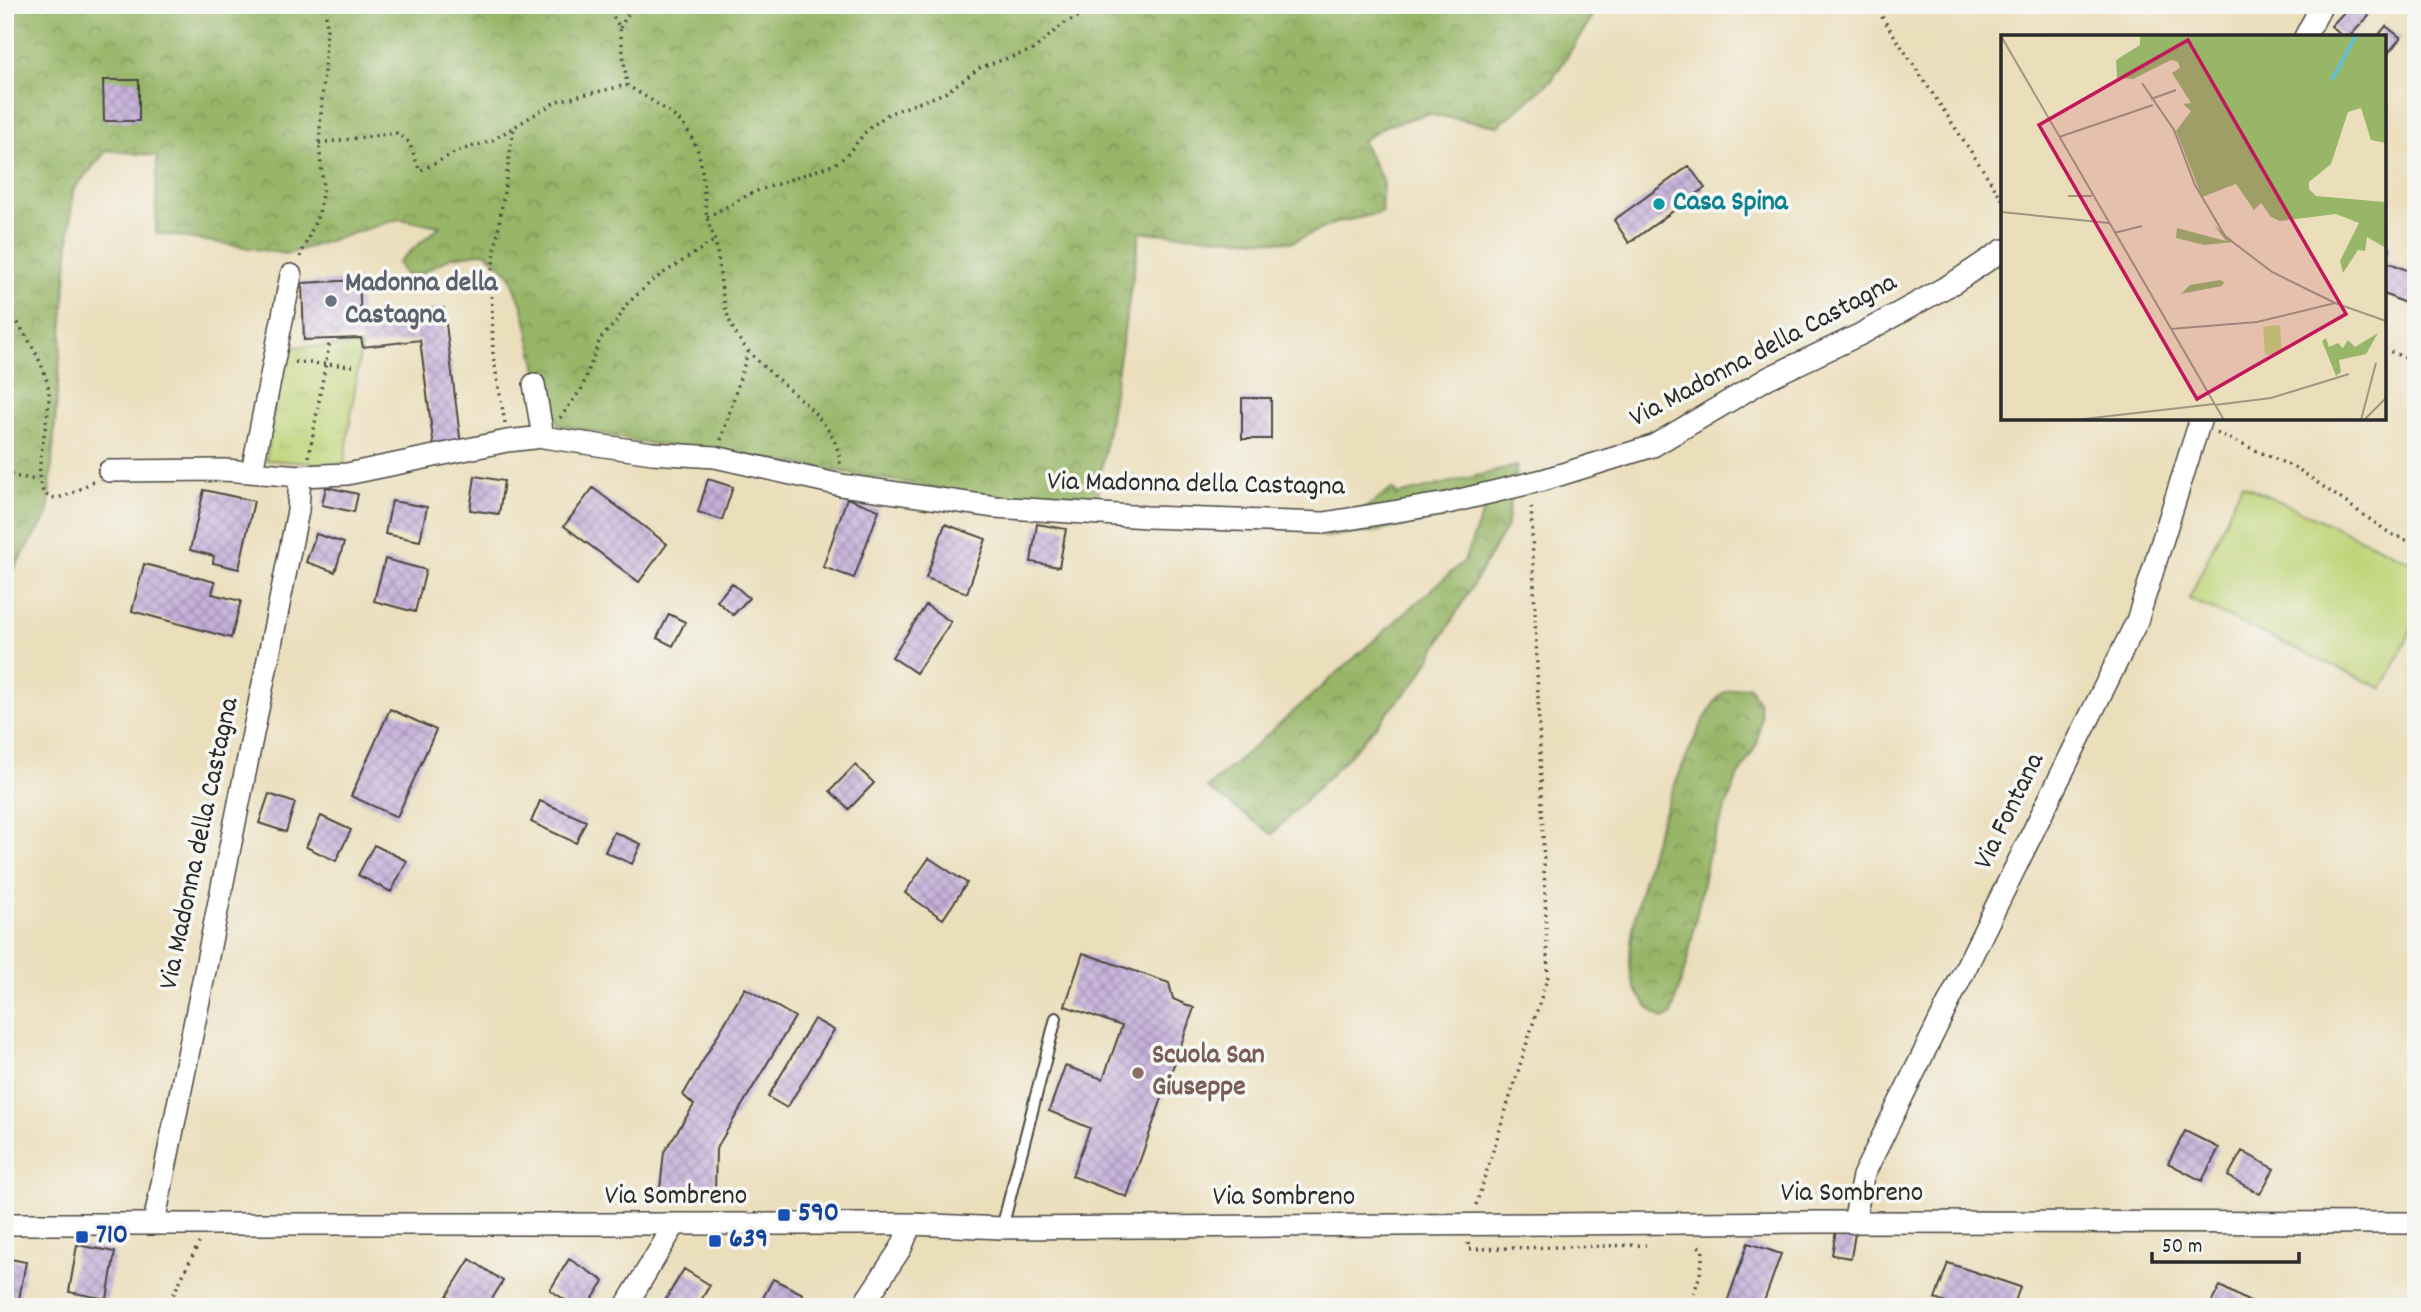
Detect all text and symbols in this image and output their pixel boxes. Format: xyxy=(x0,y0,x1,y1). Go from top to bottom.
inset map xyxy=(2001,35,2386,420)
place label: Casa Spina xyxy=(1673,184,1789,224)
marker: Casa Spina xyxy=(1651,196,1667,212)
street label: Via Madonna della Castagna xyxy=(1623,264,1906,440)
place label: Madonna della Castagna xyxy=(345,265,498,337)
marker: Madonna della Castagna xyxy=(323,293,339,309)
street label: Via Madonna della Castagna xyxy=(1047,463,1346,509)
street label: Via Madonna della Castagna xyxy=(151,693,252,994)
street label: Via Fontana xyxy=(1966,746,2057,877)
place label: Scuola San Giuseppe xyxy=(1152,1037,1265,1109)
marker: Scuola San Giuseppe xyxy=(1130,1065,1146,1081)
street label: Via Sombreno xyxy=(1781,1175,1923,1215)
street label: Via Sombreno xyxy=(605,1178,747,1218)
street label: Via Sombreno xyxy=(1213,1179,1355,1219)
place label: 590 xyxy=(798,1195,839,1235)
marker: 590 xyxy=(776,1207,792,1223)
place label: 710 xyxy=(96,1217,128,1257)
place label: 639 xyxy=(729,1221,768,1261)
scale bar xyxy=(2152,1221,2298,1265)
marker: 710 xyxy=(74,1229,90,1245)
marker: 639 xyxy=(707,1233,723,1249)
text: 50 m xyxy=(2162,1233,2202,1263)

